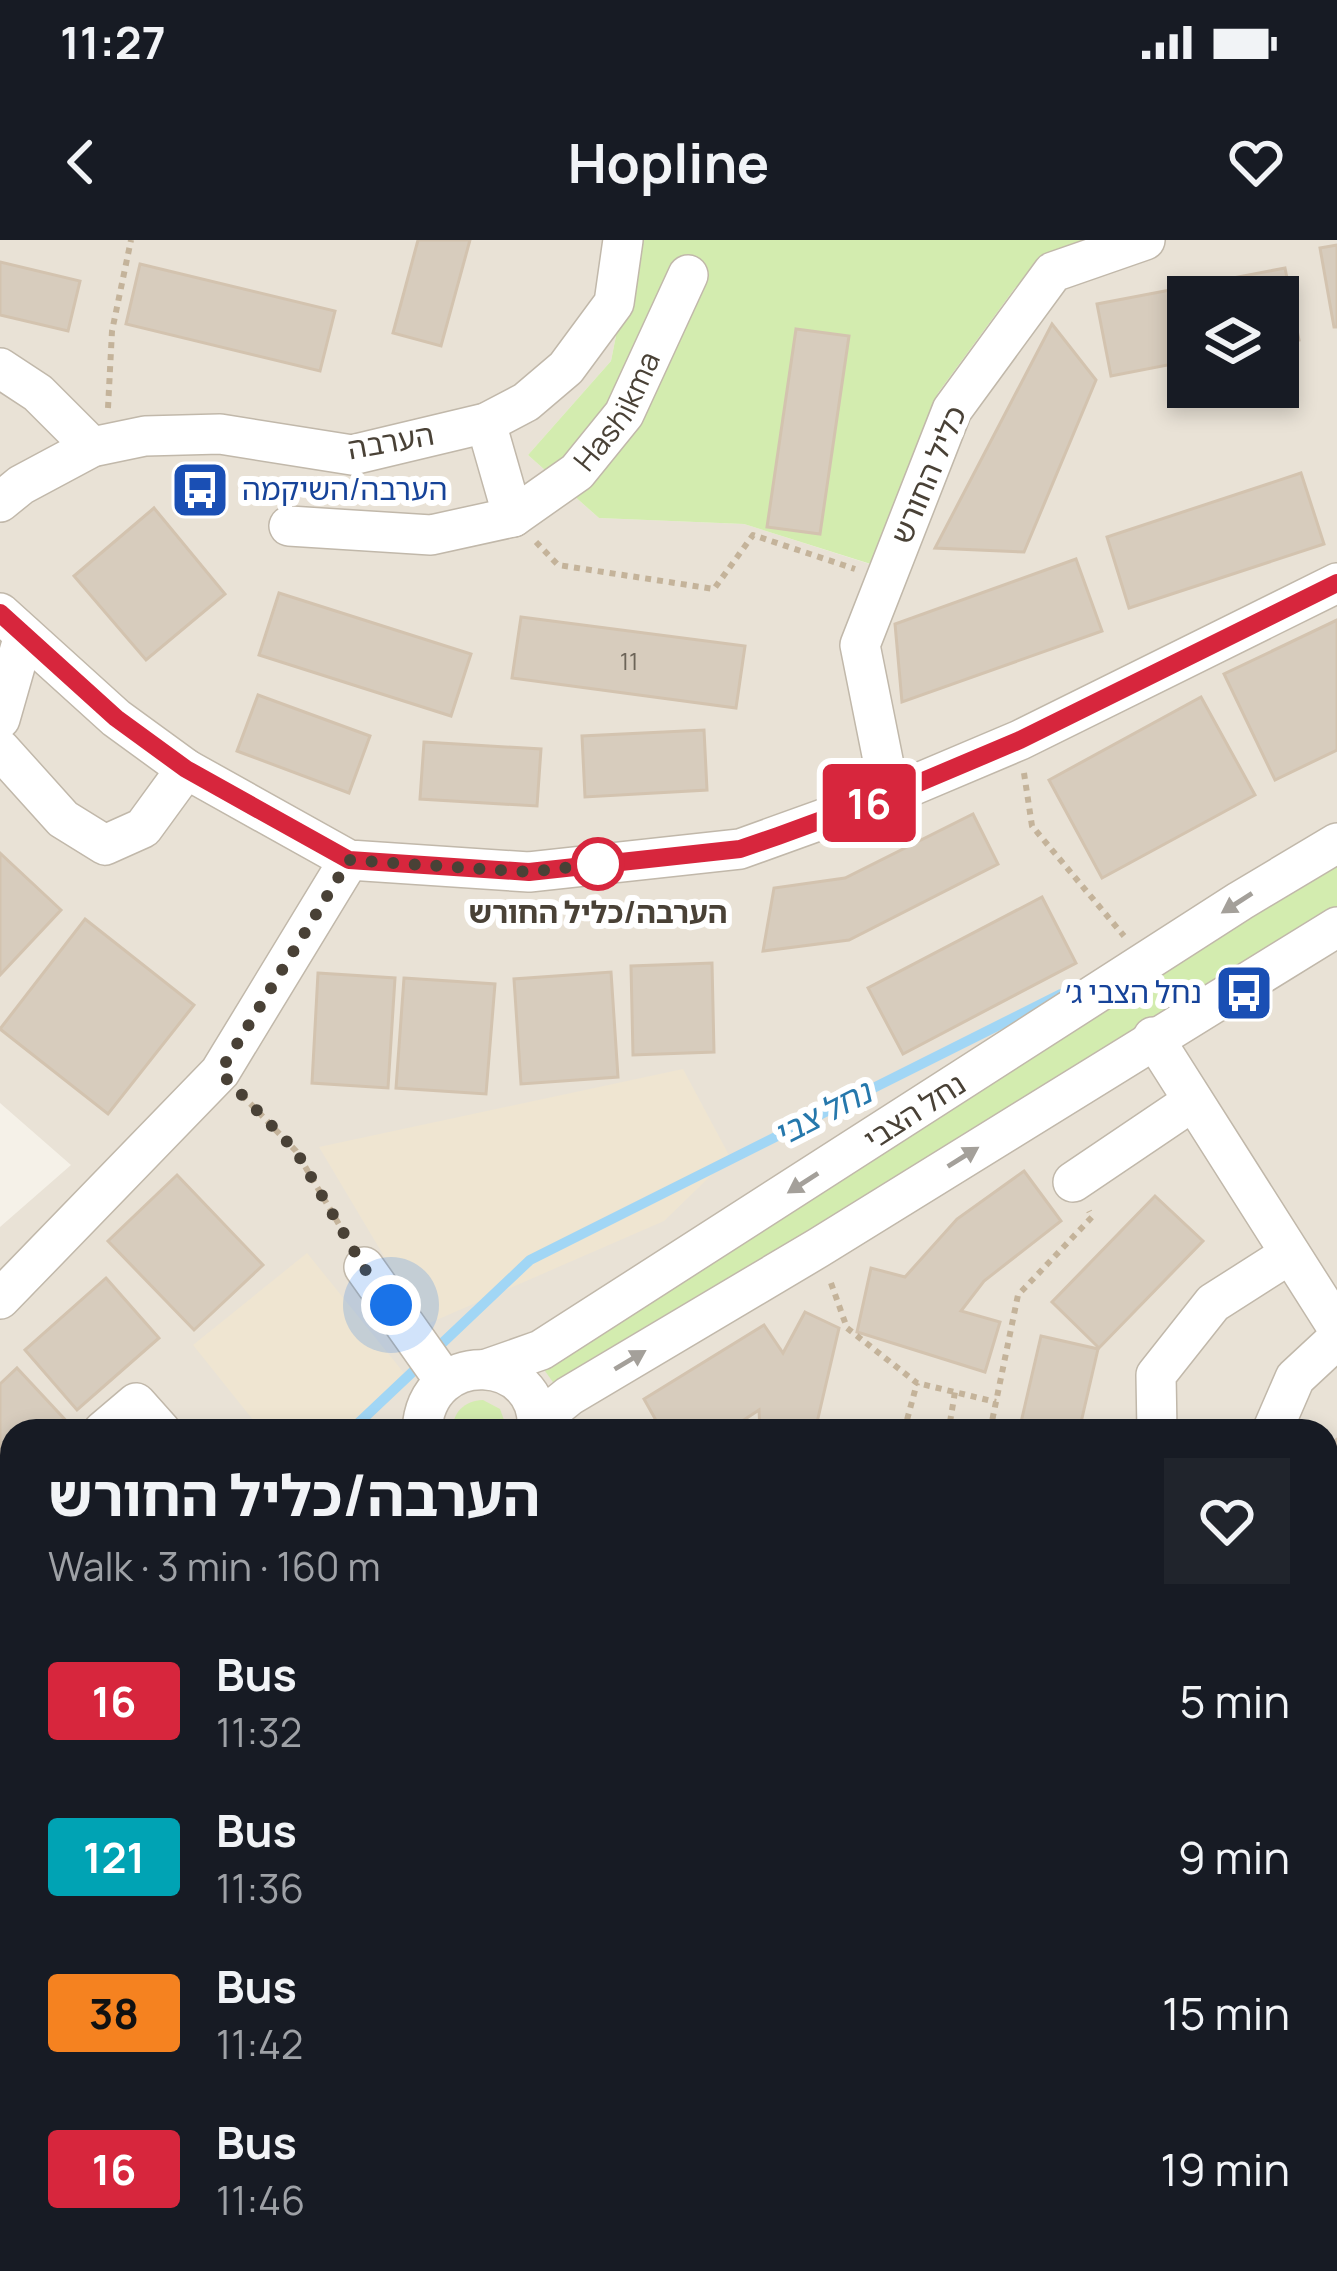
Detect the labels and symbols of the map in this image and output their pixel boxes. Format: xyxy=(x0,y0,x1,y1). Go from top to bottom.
street label: Hashikma xyxy=(564,345,669,479)
street label: כליל החורש xyxy=(880,399,975,550)
street label: הערבה xyxy=(344,413,437,468)
bus stop icon: הערבה/השיקמה xyxy=(169,459,231,521)
place label: הערבה/השיקמה xyxy=(242,468,448,509)
house number: 11 xyxy=(620,644,638,677)
line badge: 16 xyxy=(815,764,923,842)
marker: הערבה/כליל החורש xyxy=(573,839,623,889)
place label: הערבה/כליל החורש xyxy=(468,891,728,932)
one-way arrow xyxy=(1221,892,1253,914)
bus stop icon: נחל הצבי ג׳ xyxy=(1213,962,1275,1024)
place label: נחל הצבי ג׳ xyxy=(1066,971,1202,1012)
street label: נחל הצבי xyxy=(855,1063,973,1159)
water label: נחל צבי xyxy=(765,1068,881,1156)
one-way arrow xyxy=(946,1147,979,1169)
one-way arrow xyxy=(787,1171,820,1193)
your location xyxy=(361,1275,421,1335)
one-way arrow xyxy=(613,1350,646,1371)

